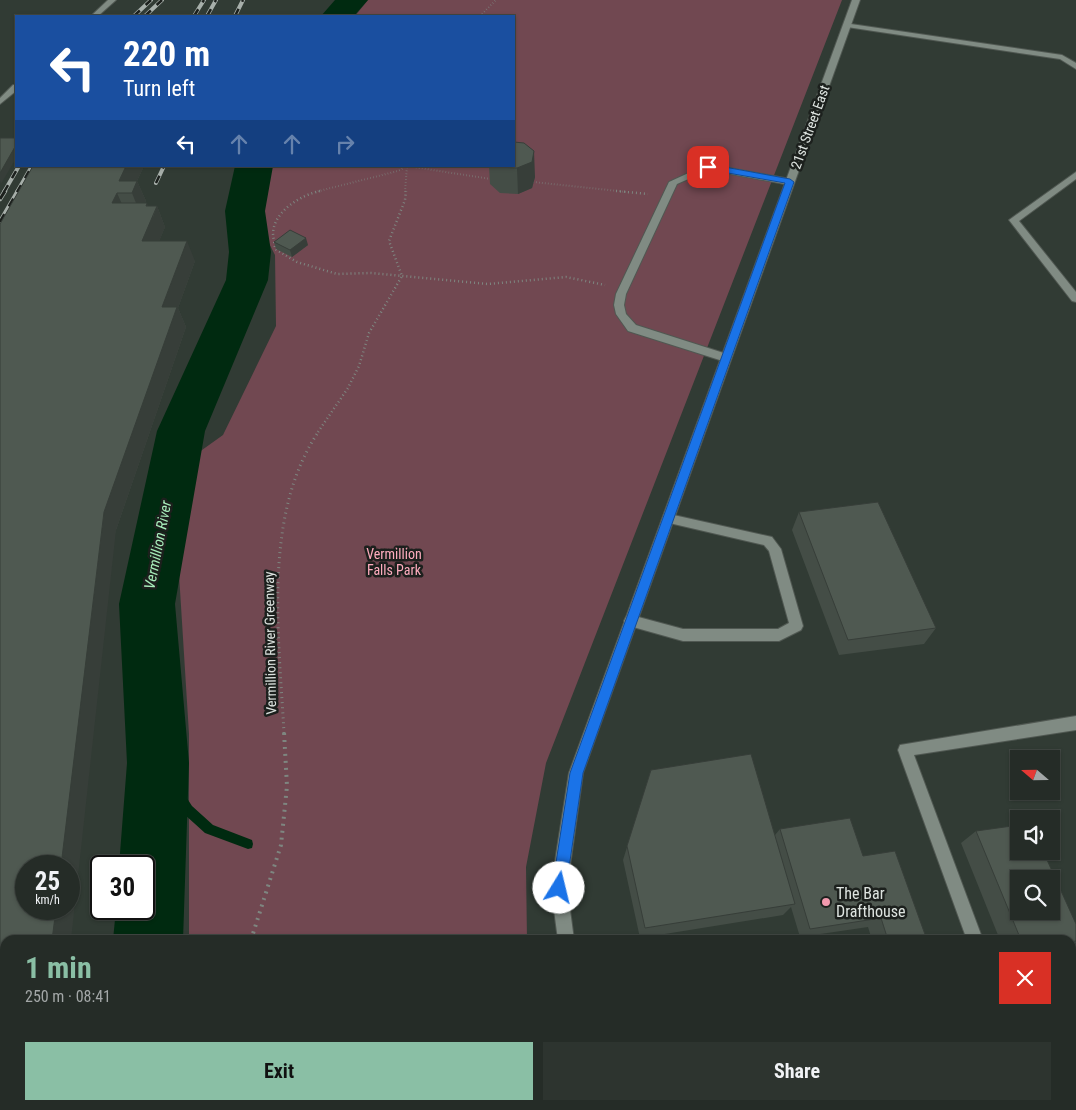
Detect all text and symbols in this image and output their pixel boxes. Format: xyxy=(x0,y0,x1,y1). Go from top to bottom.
text: 220 m xyxy=(123,34,210,75)
icon: left xyxy=(40,35,105,100)
text: Turn left xyxy=(123,76,195,101)
street label: 21st Street East xyxy=(787,83,833,171)
icon: left xyxy=(172,130,200,158)
icon: ahead xyxy=(225,130,253,158)
icon: ahead xyxy=(278,130,306,158)
icon: right xyxy=(331,130,359,158)
pin xyxy=(687,146,729,188)
icon: arrive xyxy=(694,153,722,181)
water label: Vermillion River xyxy=(141,499,175,591)
park label: Vermillion Falls Park xyxy=(366,546,422,578)
street label: Vermillion River Greenway xyxy=(261,571,279,715)
north arrow xyxy=(1010,750,1060,800)
map controls xyxy=(1010,750,1060,920)
button: sound xyxy=(1010,810,1060,860)
speed limit sign: 30 xyxy=(90,855,155,920)
position arrow xyxy=(532,861,584,913)
text: 25 xyxy=(35,867,60,896)
button: search xyxy=(1010,870,1060,920)
place label: The Bar Drafthouse xyxy=(836,884,905,921)
text: km/h xyxy=(35,893,60,907)
marker: The Bar Drafthouse xyxy=(820,896,832,908)
text: 1 min xyxy=(25,950,92,985)
button: close xyxy=(999,952,1051,1004)
text: 250 m · 08:41 xyxy=(25,987,111,1006)
button: Exit xyxy=(25,1042,533,1100)
button: Share xyxy=(543,1042,1051,1100)

